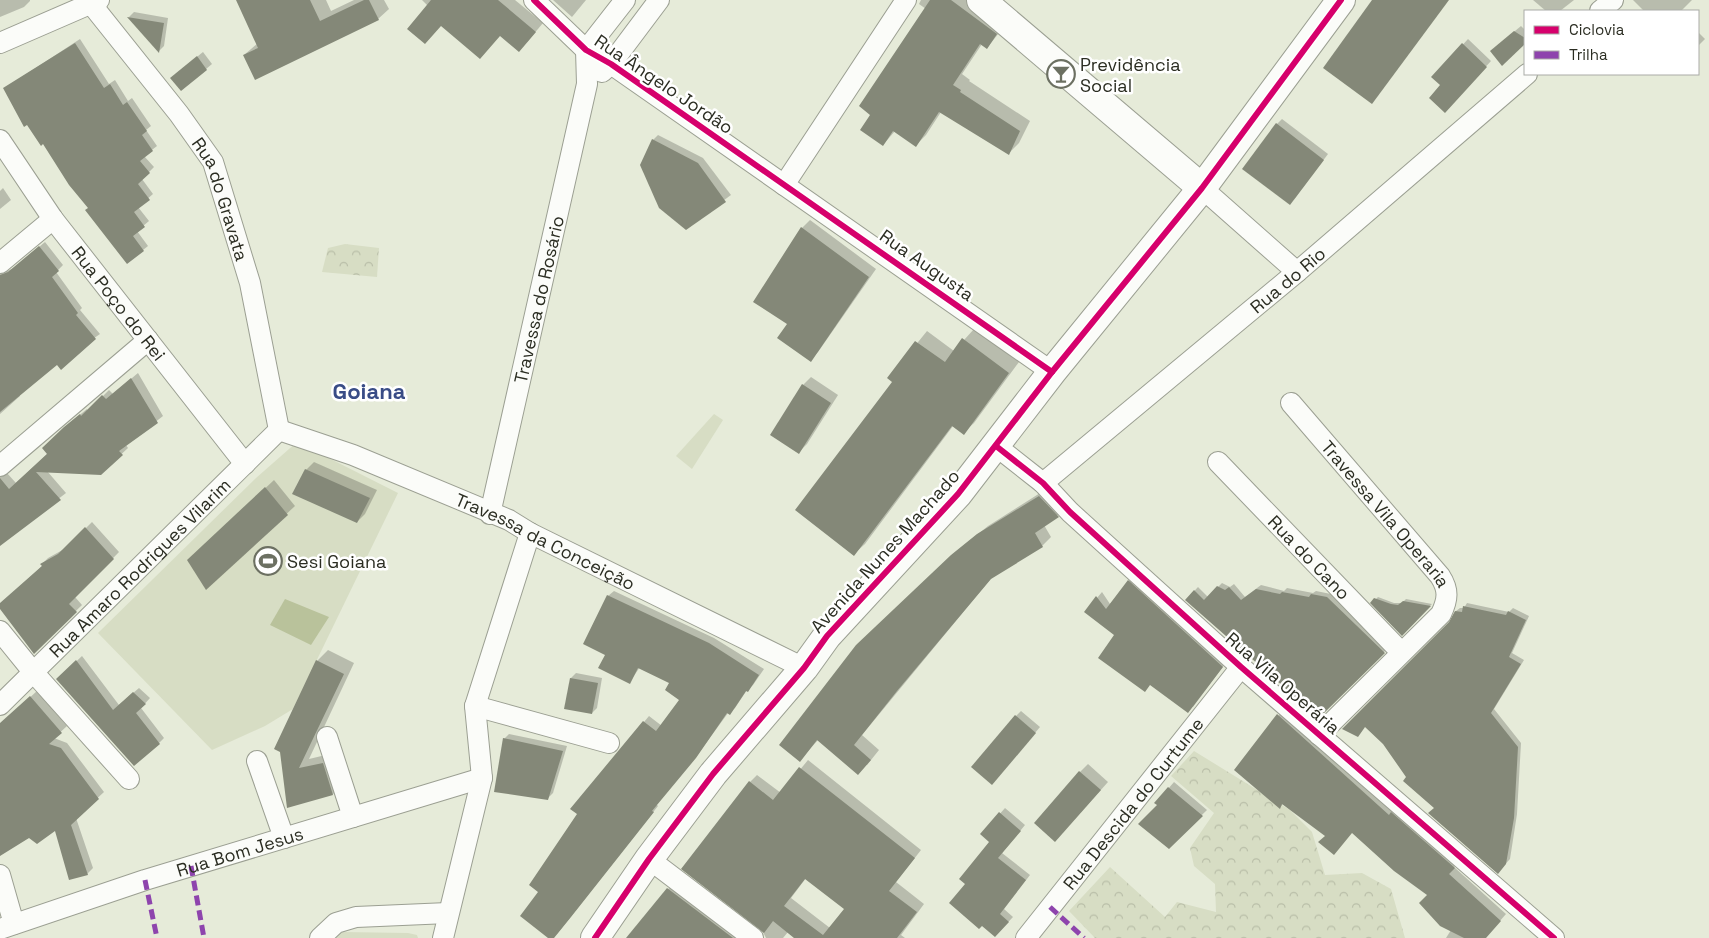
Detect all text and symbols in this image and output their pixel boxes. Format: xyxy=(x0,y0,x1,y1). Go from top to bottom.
legend xyxy=(1524,10,1699,75)
text: Ciclovia xyxy=(1569,20,1625,39)
street label: Rua Ângelo Jordão xyxy=(590,29,738,139)
text: Trilha xyxy=(1569,45,1608,64)
place label: Previdência Social xyxy=(1080,53,1181,97)
bar icon: Previdência Social xyxy=(1046,59,1076,89)
street label: Rua do Gravata xyxy=(187,132,254,264)
street label: Travessa do Rosário xyxy=(508,213,568,386)
street label: Rua Augusta xyxy=(875,224,979,306)
street label: Rua Poço do Rei xyxy=(67,241,171,365)
street label: Rua do Rio xyxy=(1245,241,1330,318)
district label: Goiana xyxy=(333,377,406,405)
street label: Travessa Vila Operaria xyxy=(1317,435,1456,591)
street label: Avenida Nunes Machado xyxy=(805,464,965,638)
street label: Rua Amaro Rodrigues Vilarim xyxy=(44,473,235,662)
street label: Travessa da Conceição xyxy=(452,487,639,595)
street label: Rua do Cano xyxy=(1264,510,1356,604)
sports icon: Sesi Goiana xyxy=(253,546,283,576)
place label: Sesi Goiana xyxy=(287,550,386,573)
street label: Rua Vila Operária xyxy=(1221,627,1345,739)
street label: Rua Descida do Curtume xyxy=(1058,712,1208,894)
street label: Rua Bom Jesus xyxy=(173,821,306,881)

